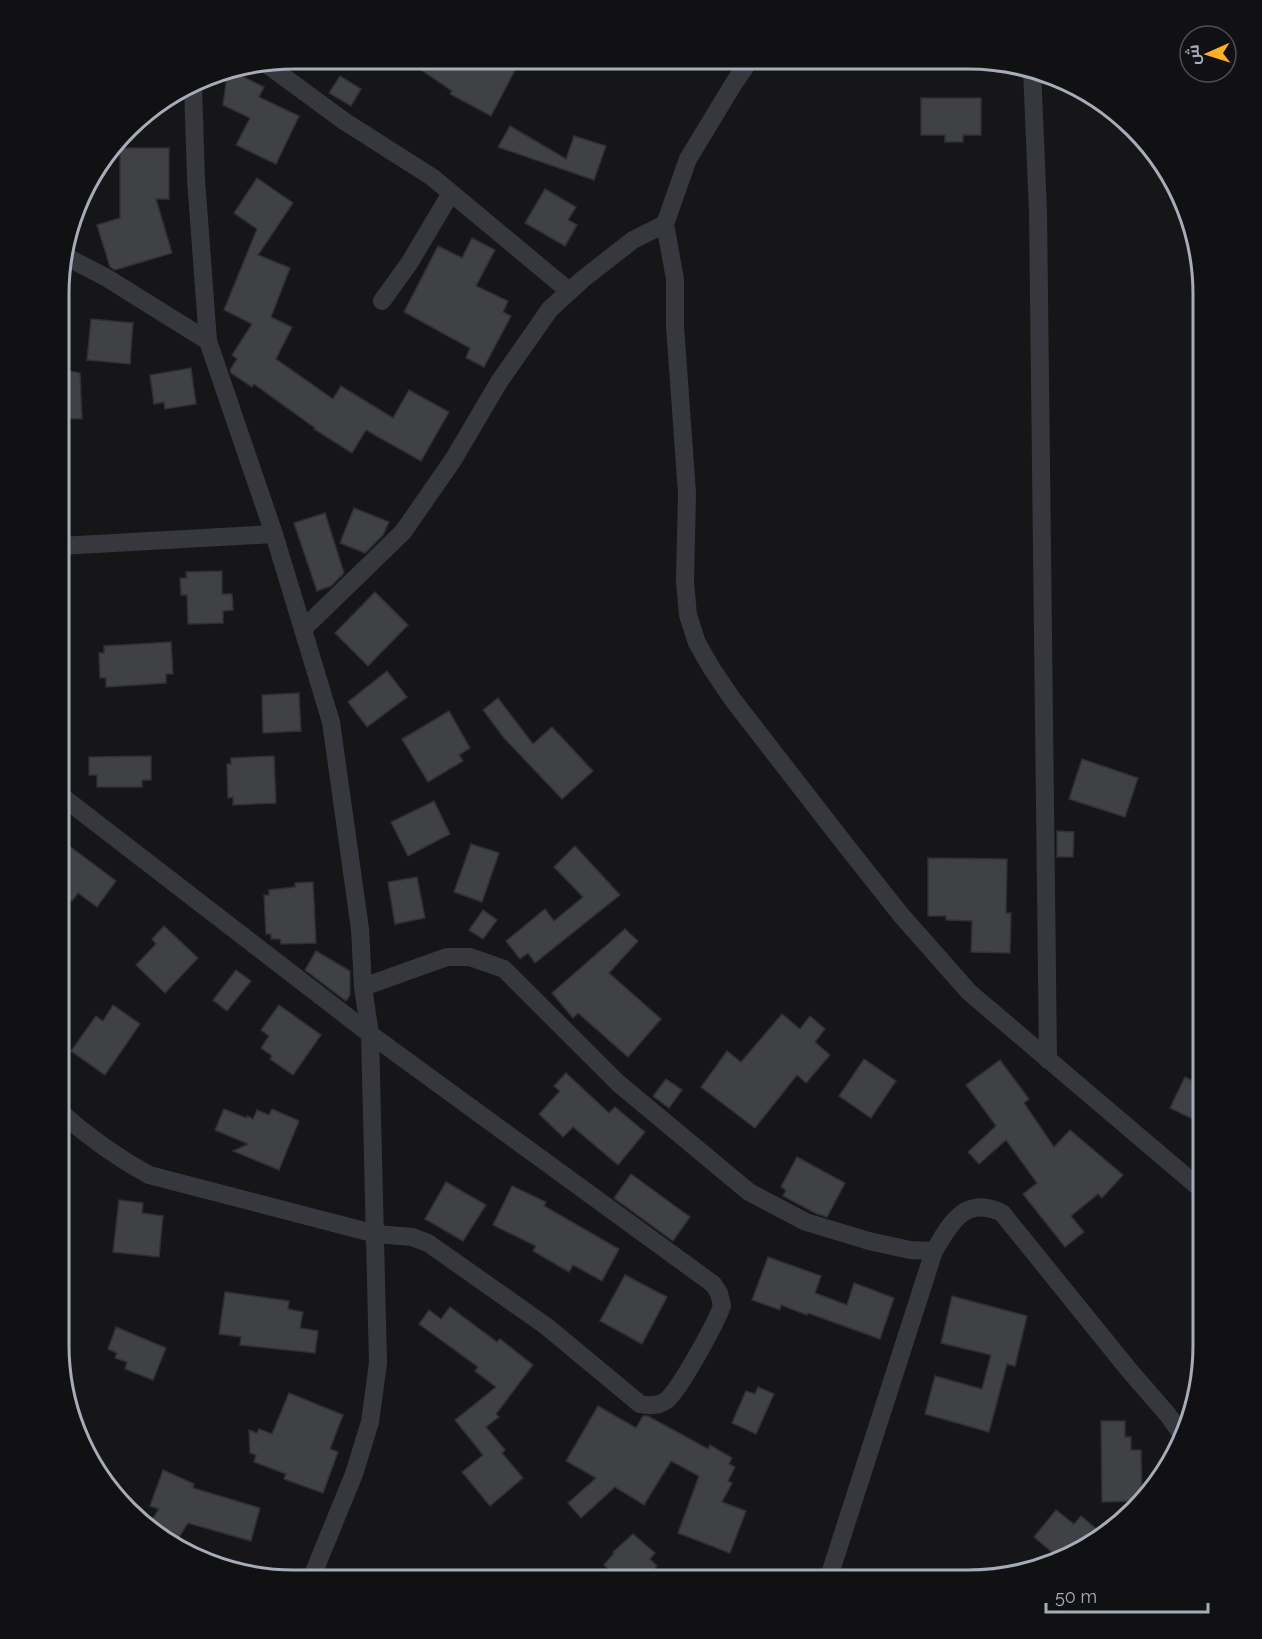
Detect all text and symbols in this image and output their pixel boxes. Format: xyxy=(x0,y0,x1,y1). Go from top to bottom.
north arrow xyxy=(1178,24,1238,84)
text: ش xyxy=(1183,44,1204,66)
scale bar xyxy=(1046,1576,1208,1614)
text: 50 m xyxy=(1055,1586,1097,1607)

